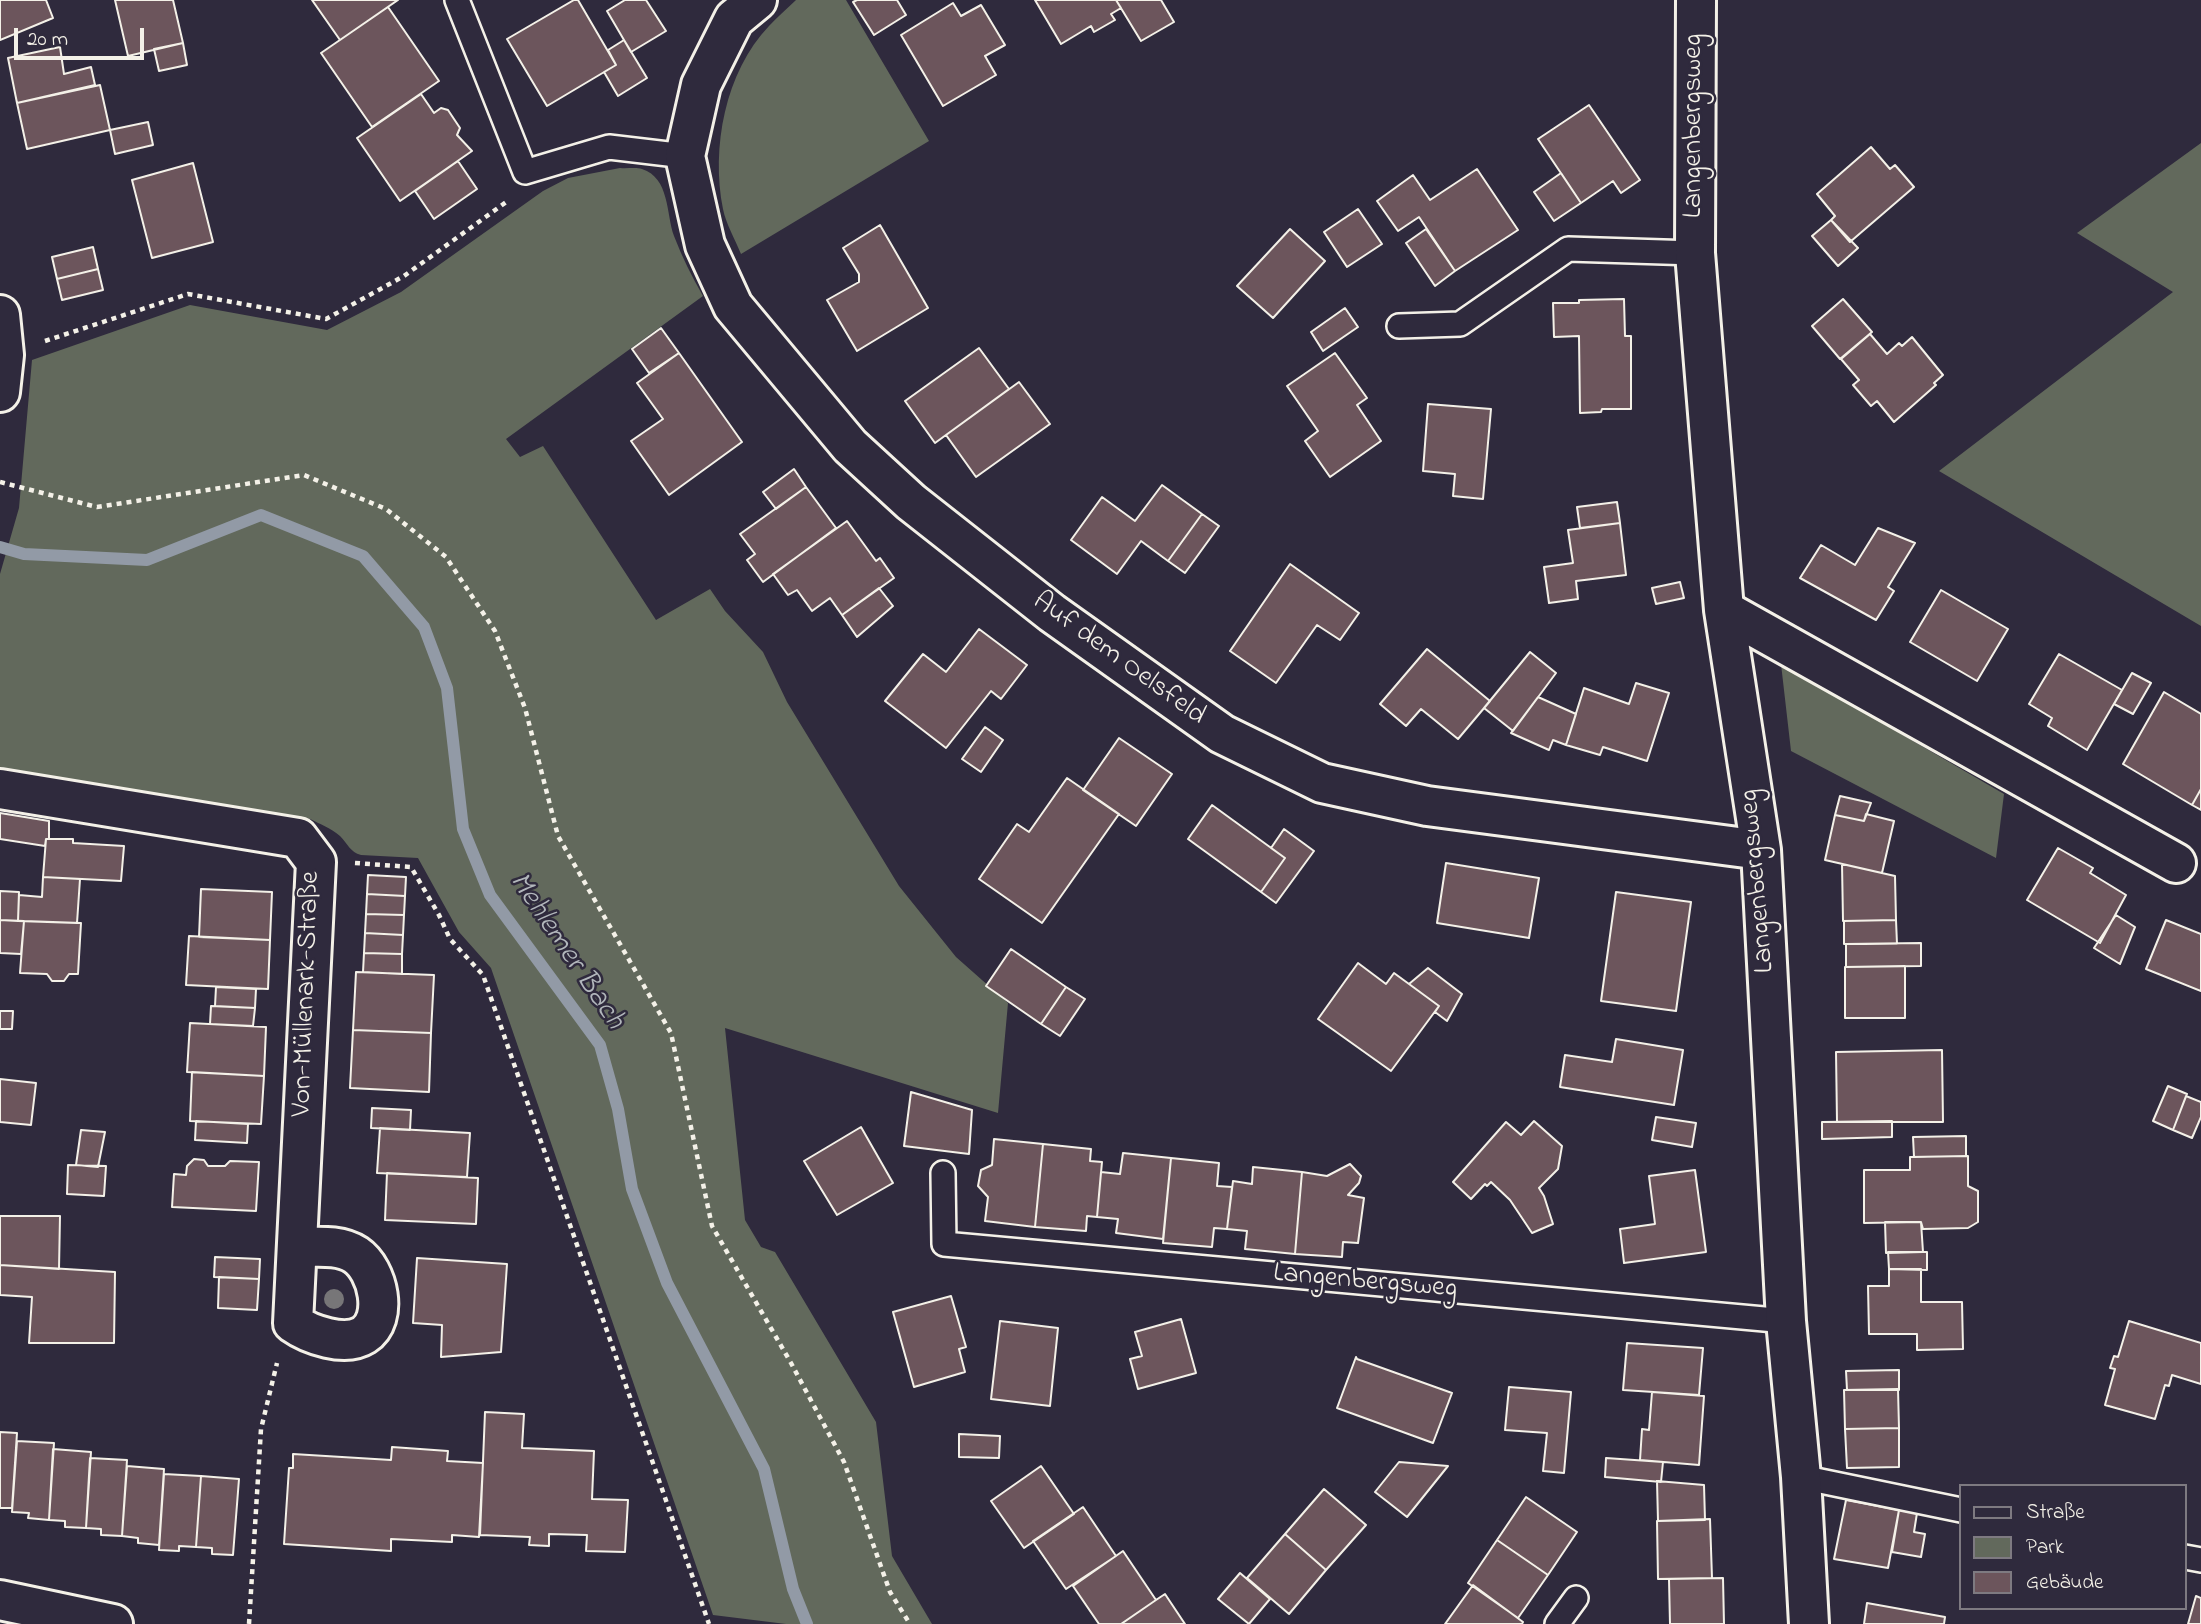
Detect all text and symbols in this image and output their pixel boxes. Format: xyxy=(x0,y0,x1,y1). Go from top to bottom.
scale bar xyxy=(18,14,147,58)
text: 20 m xyxy=(27,25,68,55)
street label: Langenbergsweg xyxy=(1678,34,1712,218)
street label: Auf dem Oelsfeld xyxy=(1025,586,1211,734)
street label: Langenbergsweg xyxy=(1734,788,1784,974)
water label: Mehlemer Bach xyxy=(499,867,631,1037)
street label: Von-Müllenark-Straße xyxy=(287,871,329,1117)
street label: Langenbergsweg xyxy=(1272,1258,1458,1308)
legend xyxy=(1960,1484,2187,1610)
text: Straße xyxy=(2026,1498,2085,1528)
text: Park xyxy=(2026,1533,2064,1563)
text: Gebäude xyxy=(2026,1568,2103,1598)

